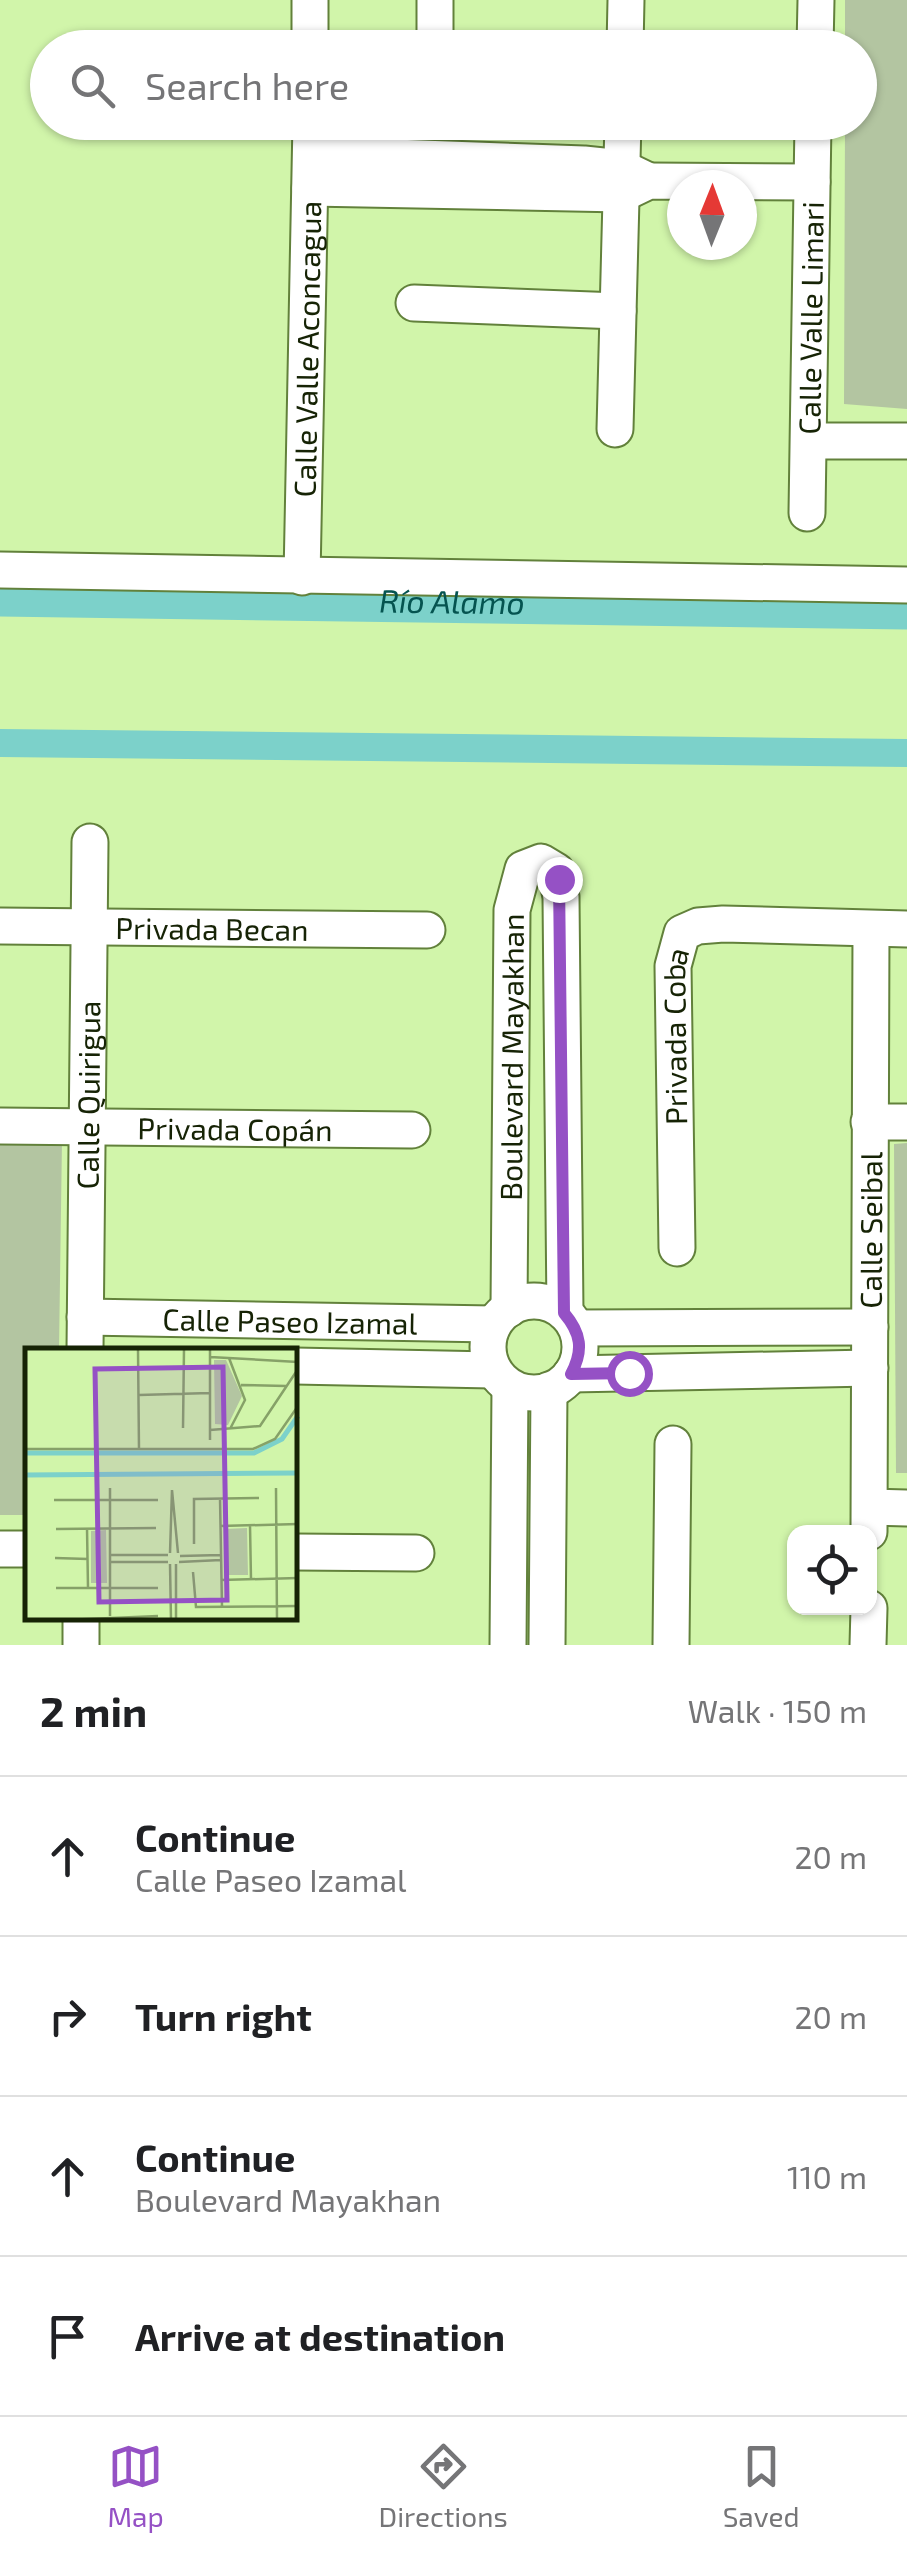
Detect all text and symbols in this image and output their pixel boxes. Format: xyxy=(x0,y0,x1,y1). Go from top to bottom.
search box xyxy=(30,30,877,140)
icon: search xyxy=(65,58,120,113)
text: Search here xyxy=(145,62,349,108)
north arrow xyxy=(667,170,757,260)
street label: Calle Valle Aconcagua xyxy=(286,200,327,498)
street label: Calle Valle Limari xyxy=(790,201,830,435)
water label: Río Alamo xyxy=(379,580,525,621)
route end xyxy=(537,857,583,903)
street label: Privada Becan xyxy=(115,909,309,947)
street label: Boulevard Mayakhan xyxy=(492,913,530,1201)
street label: Privada Coba xyxy=(655,943,695,1125)
street label: Calle Quirigua xyxy=(69,1000,106,1190)
street label: Privada Copán xyxy=(137,1109,333,1147)
street label: Calle Seibal xyxy=(852,1151,888,1309)
street label: Calle Paseo Izamal xyxy=(162,1300,418,1341)
inset map xyxy=(25,1348,298,1620)
route start xyxy=(607,1351,653,1397)
map controls xyxy=(787,1525,877,1615)
button: locate xyxy=(787,1525,877,1615)
text: 2 min xyxy=(40,1685,147,1735)
text: Walk · 150 m xyxy=(688,1691,867,1729)
text: Continue xyxy=(135,1814,295,1860)
icon: ahead xyxy=(40,1829,95,1884)
text: 20 m xyxy=(795,1837,867,1875)
text: Calle Paseo Izamal xyxy=(135,1860,407,1898)
icon: right xyxy=(40,1989,95,2044)
text: Turn right xyxy=(135,1993,312,2039)
text: 20 m xyxy=(795,1997,867,2035)
text: Continue xyxy=(135,2134,295,2180)
icon: ahead xyxy=(40,2149,95,2204)
text: 110 m xyxy=(787,2157,867,2195)
text: Boulevard Mayakhan xyxy=(135,2180,441,2218)
icon: arrive xyxy=(40,2309,95,2364)
text: Arrive at destination xyxy=(135,2313,505,2359)
tab: Map xyxy=(107,2439,164,2533)
tab: Directions xyxy=(379,2439,508,2533)
tab: Saved xyxy=(723,2439,800,2533)

